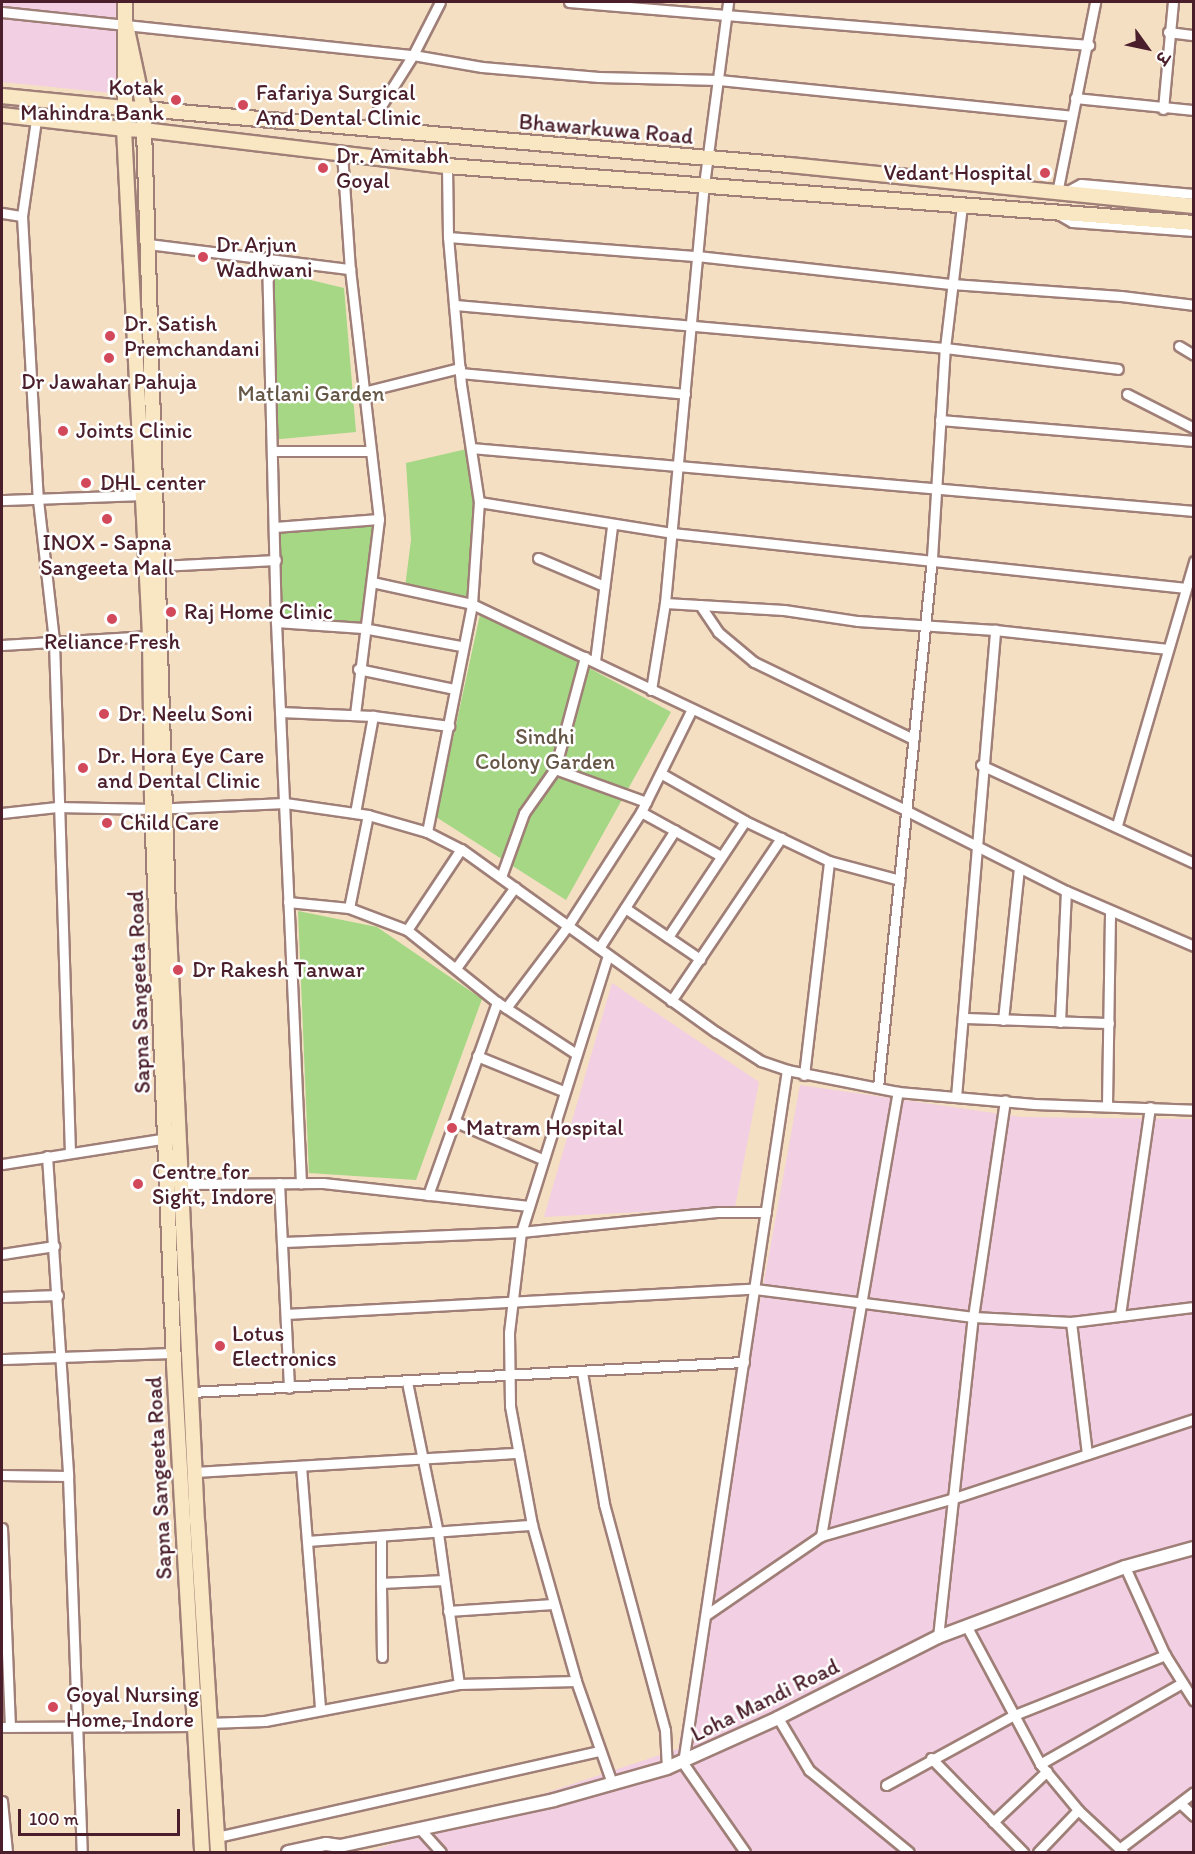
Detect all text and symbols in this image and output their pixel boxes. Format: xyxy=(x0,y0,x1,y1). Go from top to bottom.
north arrow xyxy=(1117,18,1177,78)
text: उ xyxy=(1152,48,1173,68)
place label: Kotak Mahindra Bank xyxy=(20,74,164,125)
place label: Fafariya Surgical And Dental Clinic xyxy=(256,79,421,130)
marker: Kotak Mahindra Bank xyxy=(169,93,183,107)
marker: Fafariya Surgical And Dental Clinic xyxy=(234,96,252,114)
street label: Bhawarkuwa Road xyxy=(518,108,694,150)
place label: Dr. Amitabh Goyal xyxy=(336,142,450,194)
marker: Dr. Amitabh Goyal xyxy=(314,159,332,177)
place label: Vedant Hospital xyxy=(883,160,1032,186)
marker: Vedant Hospital xyxy=(1036,164,1054,182)
place label: Dr Arjun Wadhwani xyxy=(216,231,313,282)
marker: Dr Arjun Wadhwani xyxy=(194,248,212,266)
place label: Dr. Satish Premchandani xyxy=(124,310,260,362)
marker: Dr. Satish Premchandani xyxy=(101,327,119,345)
marker: Dr Jawahar Pahuja xyxy=(100,349,118,367)
place label: Dr Jawahar Pahuja xyxy=(21,369,197,395)
park label: Matlani Garden xyxy=(237,381,385,407)
place label: Joints Clinic xyxy=(76,418,192,444)
marker: Joints Clinic xyxy=(54,422,72,440)
place label: DHL center xyxy=(100,470,206,496)
marker: DHL center xyxy=(77,474,95,492)
marker: INOX - Sapna Sangeeta Mall xyxy=(100,512,114,526)
place label: INOX - Sapna Sangeeta Mall xyxy=(40,529,174,580)
place label: Raj Home Clinic xyxy=(184,599,333,625)
marker: Raj Home Clinic xyxy=(162,603,180,621)
marker: Reliance Fresh xyxy=(105,612,119,626)
place label: Reliance Fresh xyxy=(44,629,180,655)
place label: Dr. Neelu Soni xyxy=(118,701,253,727)
marker: Dr. Neelu Soni xyxy=(95,705,113,723)
park label: Sindhi Colony Garden xyxy=(475,723,615,774)
place label: Dr. Hora Eye Care and Dental Clinic xyxy=(97,742,264,794)
marker: Dr. Hora Eye Care and Dental Clinic xyxy=(74,759,92,777)
place label: Child Care xyxy=(120,810,220,836)
marker: Child Care xyxy=(98,814,116,832)
street label: Sapna Sangeeta Road xyxy=(122,890,156,1094)
place label: Dr Rakesh Tanwar xyxy=(192,957,362,983)
marker: Dr Rakesh Tanwar xyxy=(169,961,187,979)
place label: Matram Hospital xyxy=(466,1115,624,1141)
marker: Matram Hospital xyxy=(443,1119,461,1137)
place label: Centre for Sight, Indore xyxy=(152,1158,274,1210)
marker: Centre for Sight, Indore xyxy=(129,1175,147,1193)
place label: Lotus Electronics xyxy=(232,1320,336,1372)
marker: Lotus Electronics xyxy=(213,1339,227,1353)
street label: Sapna Sangeeta Road xyxy=(140,1376,178,1580)
street label: Loha Mandi Road xyxy=(687,1653,843,1747)
place label: Goyal Nursing Home, Indore xyxy=(66,1681,200,1732)
marker: Goyal Nursing Home, Indore xyxy=(44,1698,62,1716)
scale bar xyxy=(21,1797,183,1835)
text: 100 m xyxy=(29,1808,79,1830)

